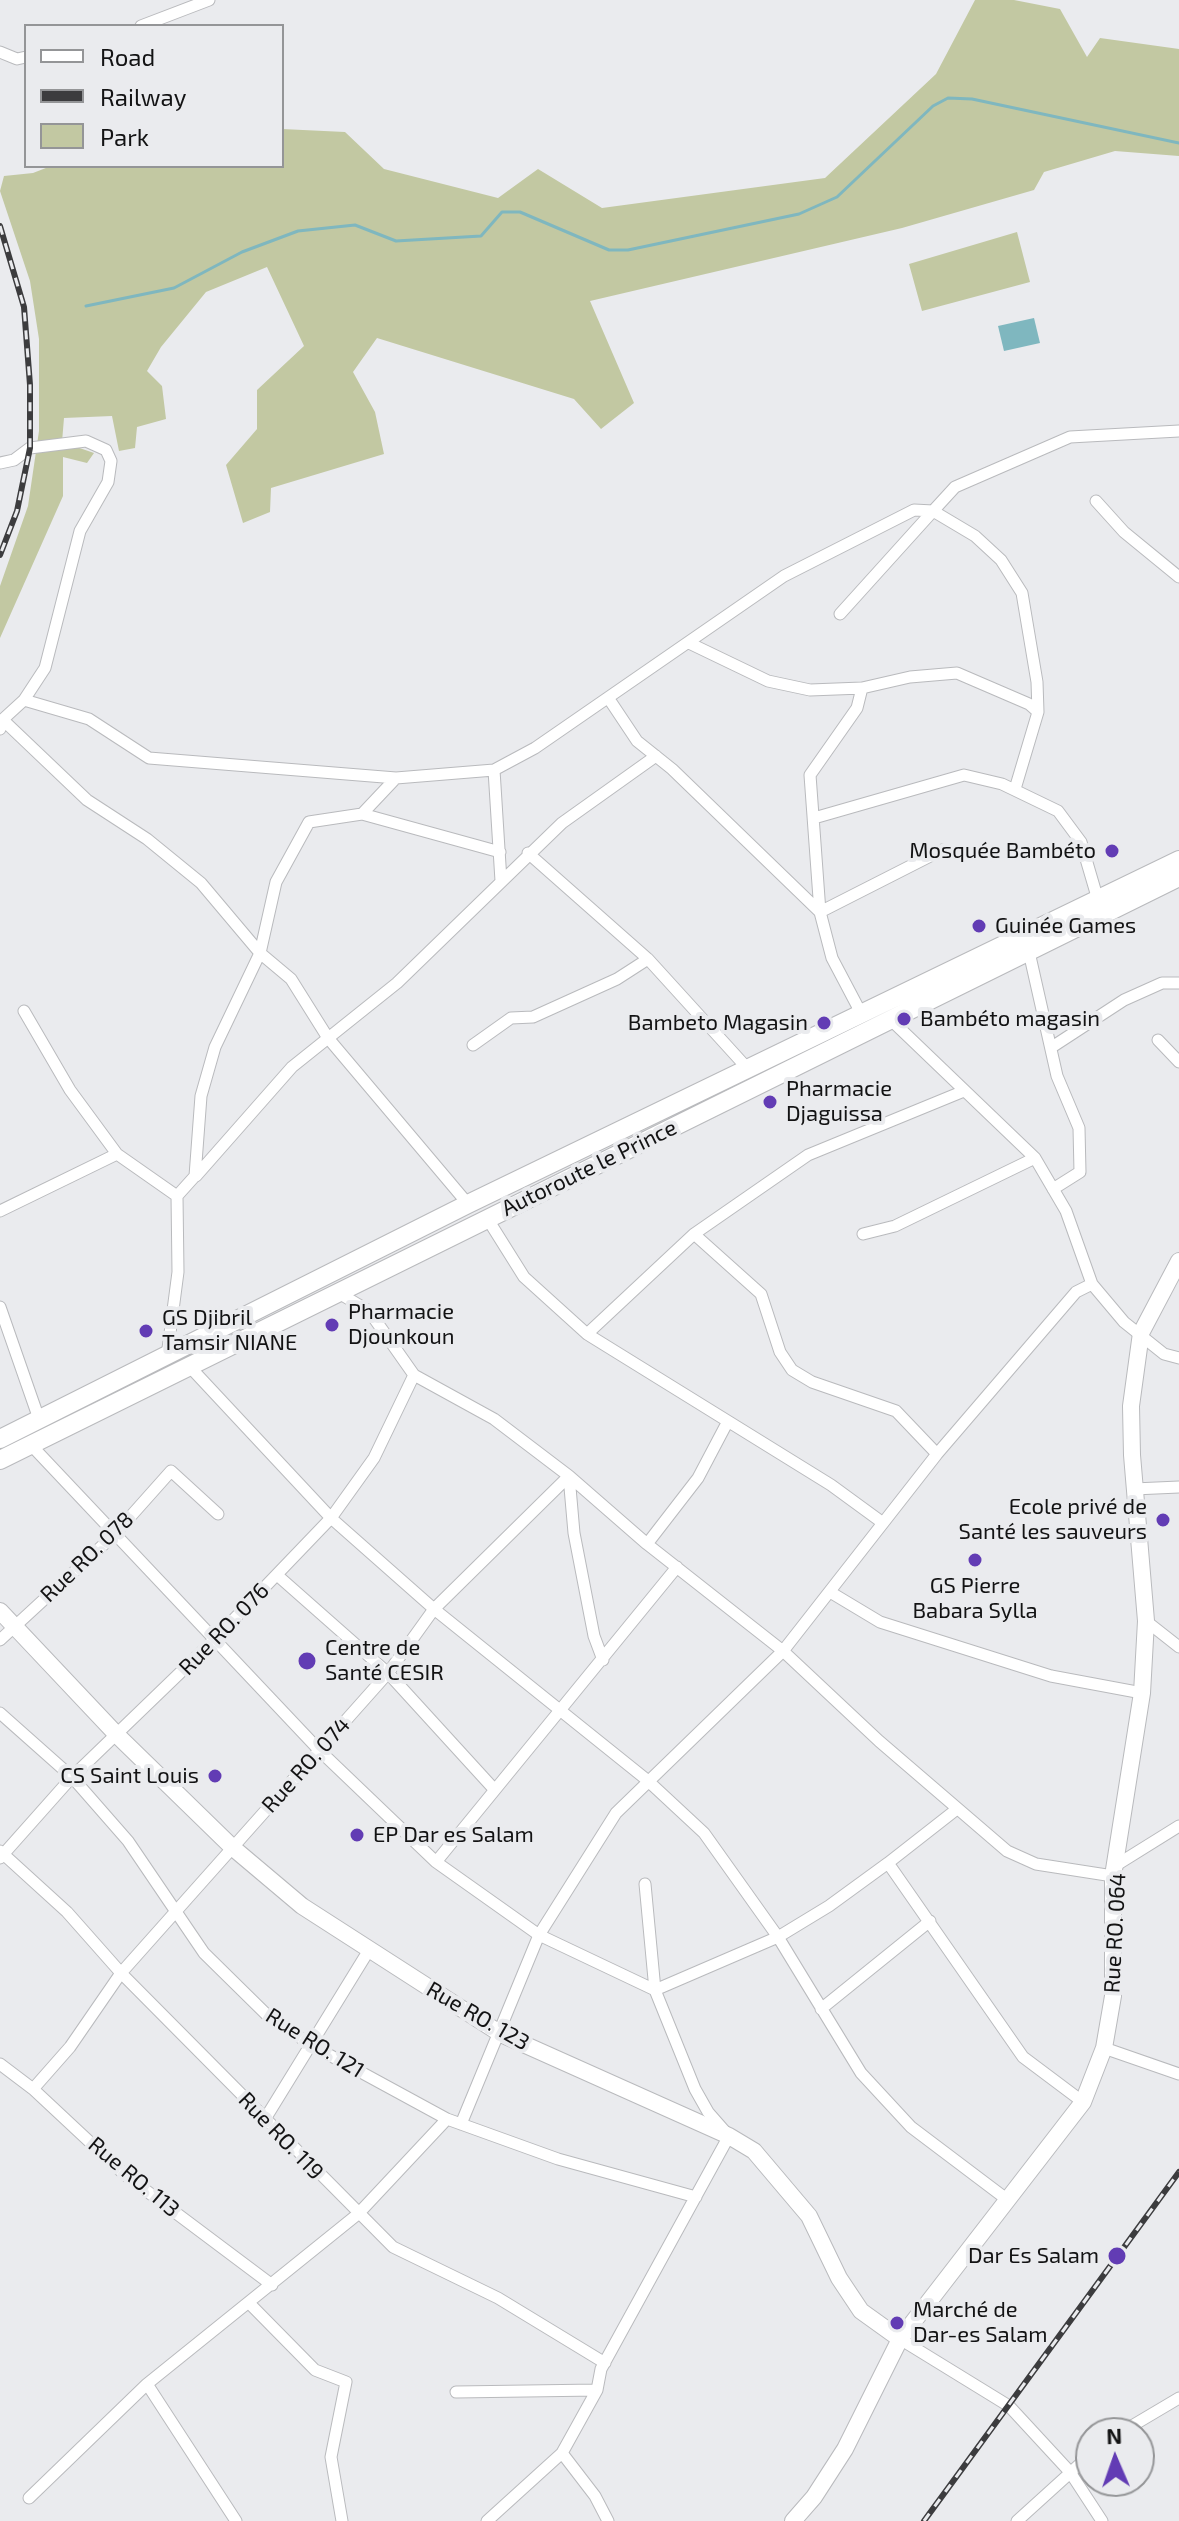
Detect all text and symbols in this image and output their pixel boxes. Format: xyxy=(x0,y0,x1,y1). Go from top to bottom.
legend xyxy=(24,24,284,168)
text: Road xyxy=(100,42,155,71)
text: Railway xyxy=(100,82,186,111)
text: Park xyxy=(100,122,149,151)
place label: Mosquée Bambéto xyxy=(909,838,1096,864)
marker: Mosquée Bambéto xyxy=(1103,842,1121,860)
place label: Guinée Games xyxy=(995,913,1136,939)
marker: Guinée Games xyxy=(970,917,988,935)
place label: Bambéto magasin xyxy=(920,1006,1100,1032)
place label: Bambeto Magasin xyxy=(628,1010,808,1036)
marker: Bambéto magasin xyxy=(895,1010,913,1028)
marker: Bambeto Magasin xyxy=(815,1014,833,1032)
place label: Pharmacie Djaguissa xyxy=(786,1076,892,1128)
marker: Pharmacie Djaguissa xyxy=(761,1093,779,1111)
street label: Autoroute le Prince xyxy=(497,1114,681,1222)
place label: Pharmacie Djounkoun xyxy=(348,1299,455,1350)
place label: GS Djibril Tamsir NIANE xyxy=(162,1305,297,1356)
marker: Pharmacie Djounkoun xyxy=(323,1316,341,1334)
marker: GS Djibril Tamsir NIANE xyxy=(137,1322,155,1340)
place label: Ecole privé de Santé les sauveurs xyxy=(959,1494,1147,1546)
street label: Rue RO. 078 xyxy=(35,1506,139,1608)
marker: Ecole privé de Santé les sauveurs xyxy=(1154,1511,1172,1529)
marker: GS Pierre Babara Sylla xyxy=(966,1551,984,1569)
place label: GS Pierre Babara Sylla xyxy=(912,1573,1038,1624)
street label: Rue RO. 076 xyxy=(173,1577,275,1681)
place label: Centre de Santé CESIR xyxy=(325,1635,444,1686)
marker: Centre de Santé CESIR xyxy=(296,1650,318,1672)
street label: Rue RO. 074 xyxy=(256,1712,356,1818)
place label: CS Saint Louis xyxy=(60,1763,199,1789)
marker: CS Saint Louis xyxy=(206,1767,224,1785)
place label: EP Dar es Salam xyxy=(373,1822,534,1848)
marker: EP Dar es Salam xyxy=(348,1826,366,1844)
street label: Rue RO. 064 xyxy=(1099,1872,1131,1994)
street label: Rue RO. 123 xyxy=(422,1976,534,2056)
street label: Rue RO. 121 xyxy=(261,2002,369,2084)
street label: Rue RO. 119 xyxy=(233,2087,329,2185)
street label: Rue RO. 113 xyxy=(83,2131,185,2223)
place label: Dar Es Salam xyxy=(968,2243,1099,2269)
marker: Dar Es Salam xyxy=(1106,2245,1128,2267)
place label: Marché de Dar-es Salam xyxy=(913,2297,1048,2348)
marker: Marché de Dar-es Salam xyxy=(888,2314,906,2332)
north arrow xyxy=(1075,2417,1155,2497)
text: N xyxy=(1106,2422,1123,2448)

